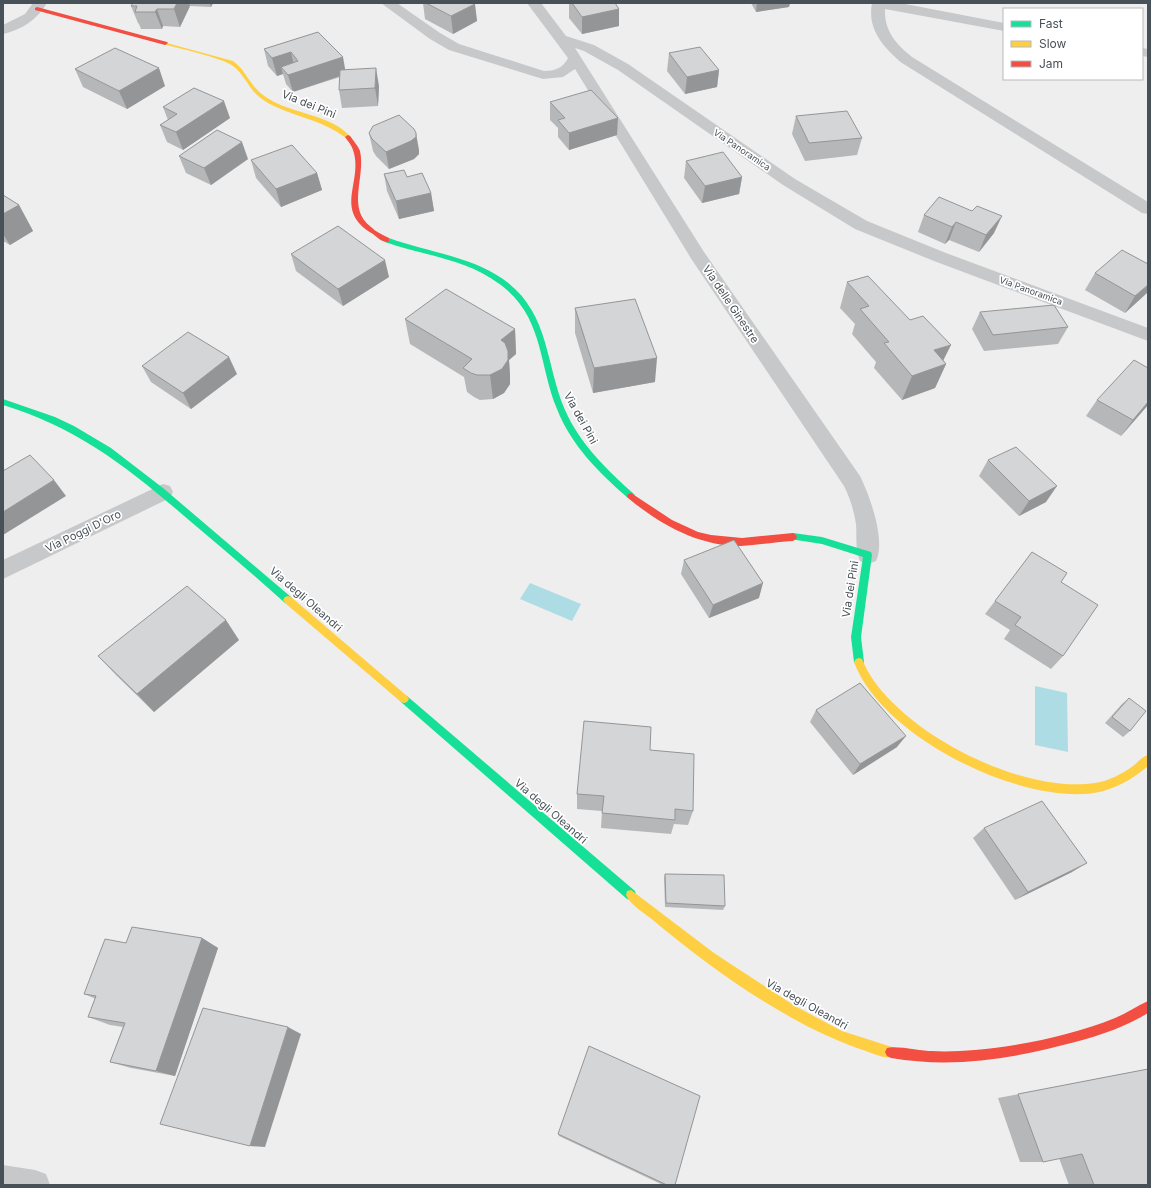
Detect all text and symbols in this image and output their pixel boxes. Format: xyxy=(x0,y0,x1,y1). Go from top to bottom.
legend xyxy=(1003,8,1143,80)
text: Fast xyxy=(1039,16,1063,31)
text: Slow xyxy=(1039,36,1067,51)
text: Jam xyxy=(1039,56,1063,71)
street label: Via dei Pini xyxy=(280,87,338,121)
street label: Via Panoramica xyxy=(712,126,773,173)
street label: Via delle Ginestre xyxy=(700,262,762,346)
street label: Via Panoramica xyxy=(998,274,1064,307)
street label: Via dei Pini xyxy=(561,390,601,446)
street label: Via Poggi D'Oro xyxy=(43,506,124,555)
street label: Via dei Pini xyxy=(839,560,861,618)
street label: Via degli Oleandri xyxy=(267,564,345,634)
street label: Via degli Oleandri xyxy=(512,776,590,846)
street label: Via degli Oleandri xyxy=(763,976,851,1032)

